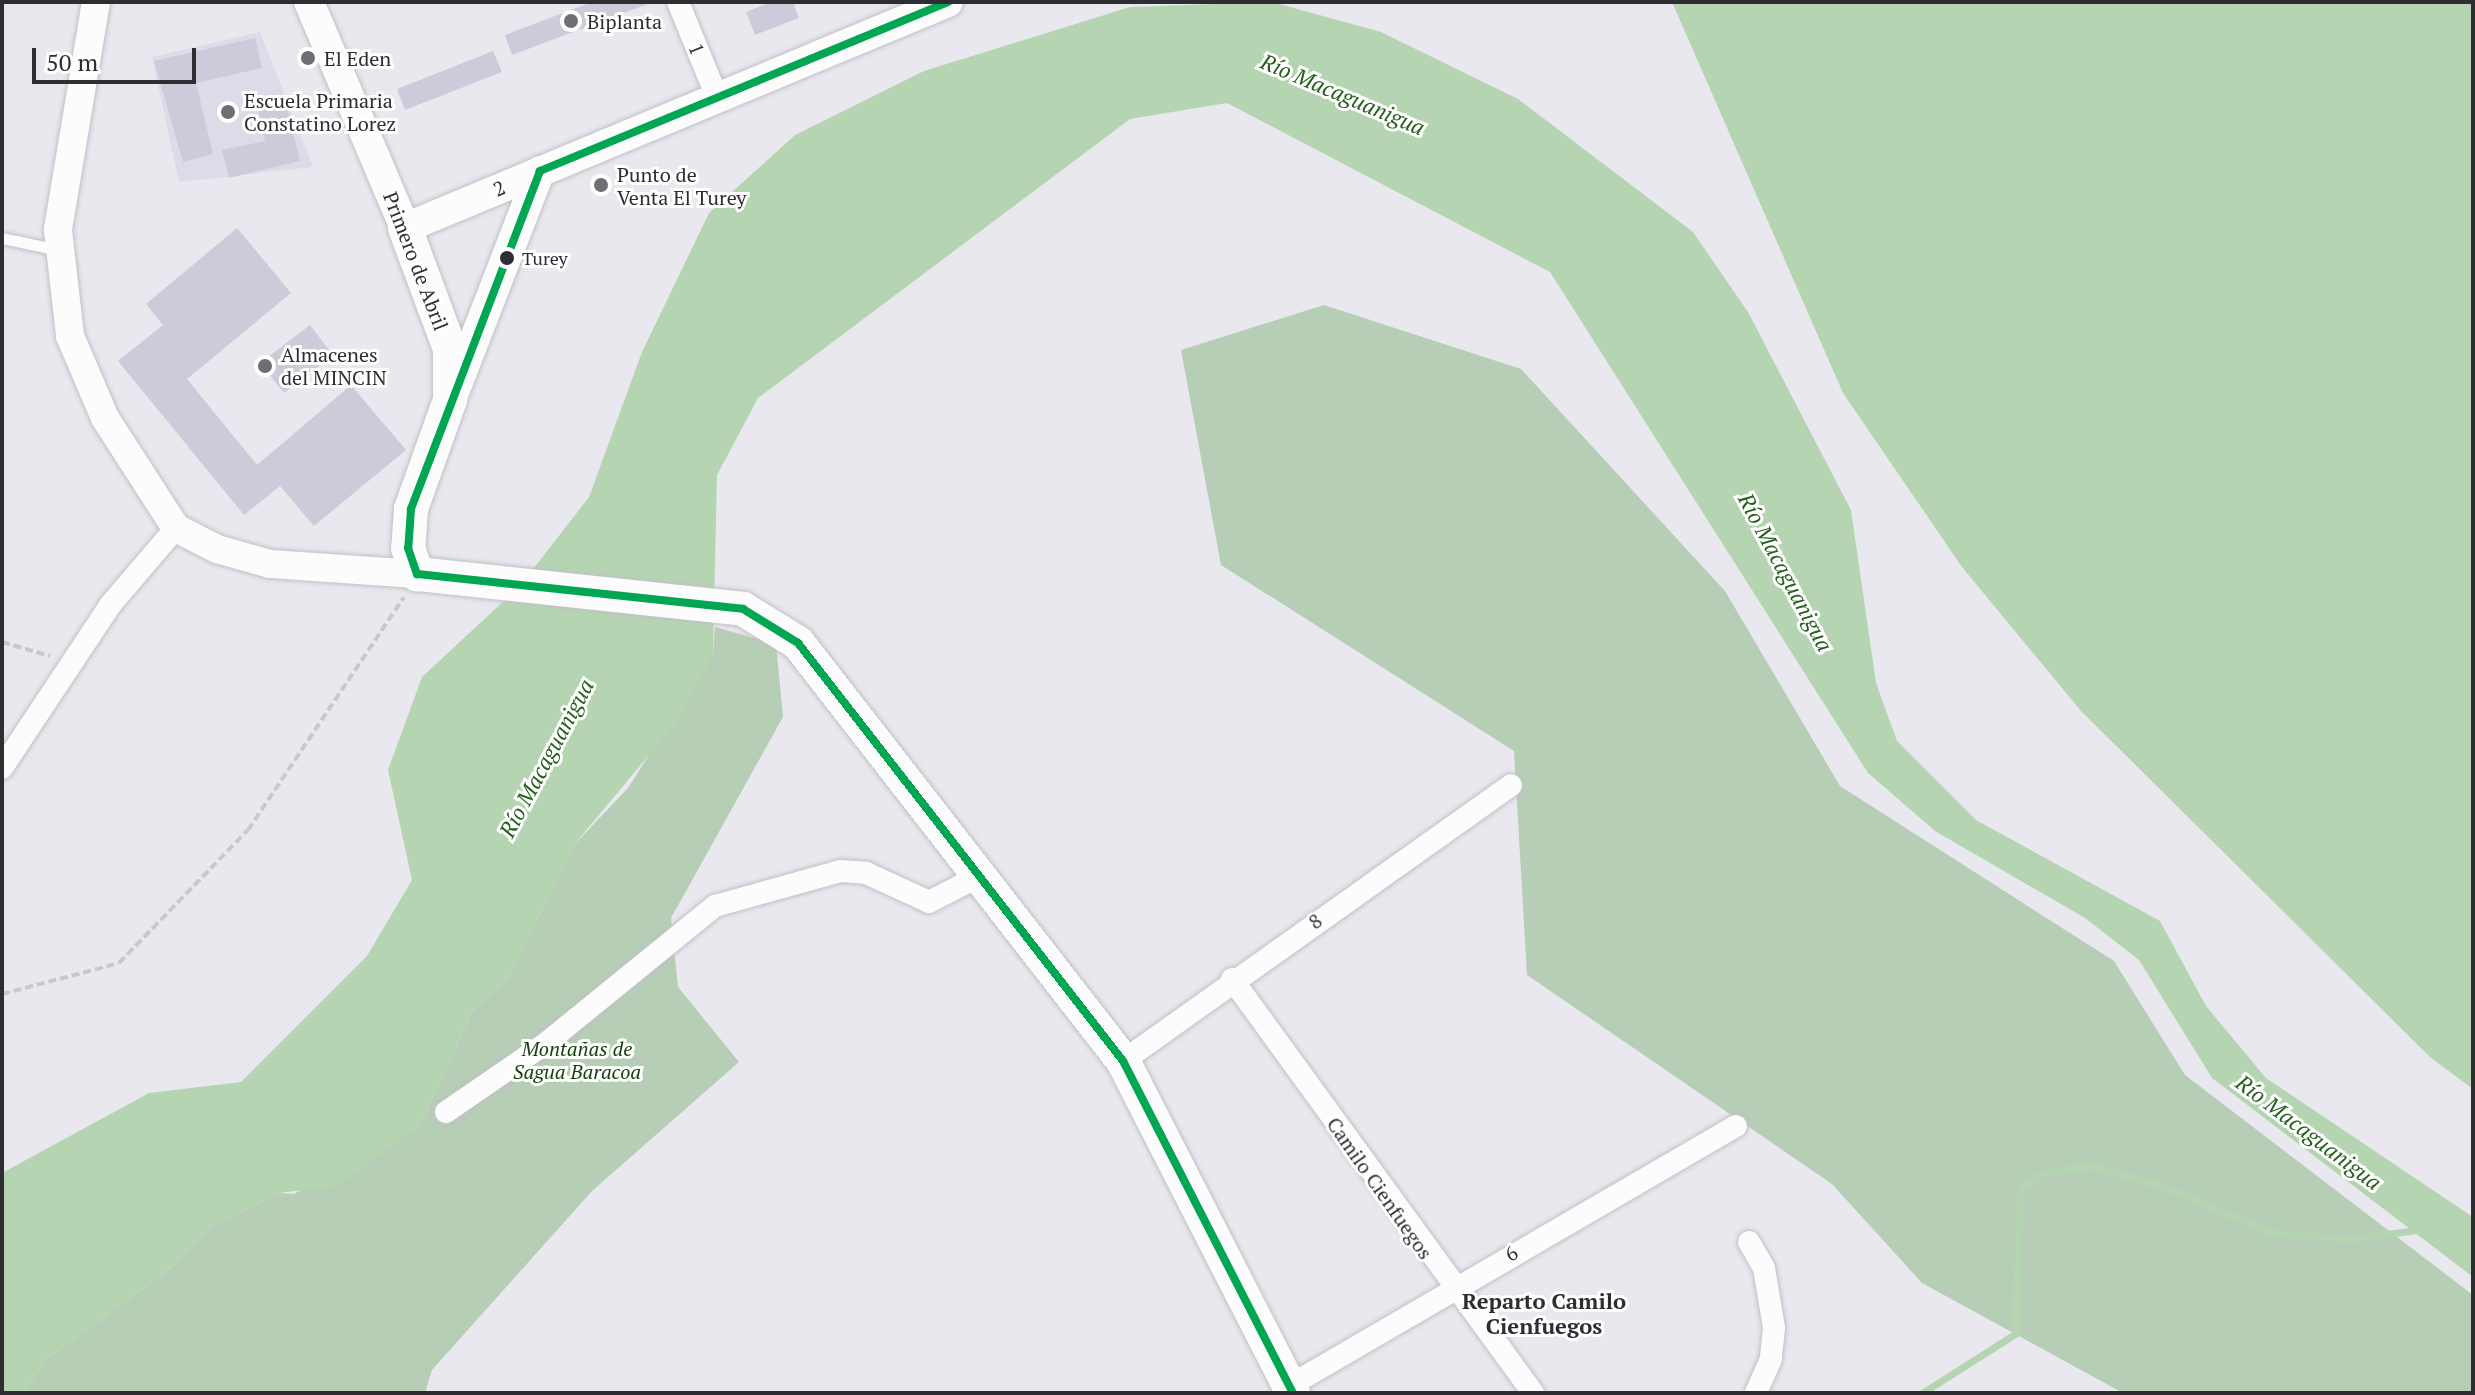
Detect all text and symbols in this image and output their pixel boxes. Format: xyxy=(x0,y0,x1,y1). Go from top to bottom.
place label: Biplanta xyxy=(587,9,662,33)
marker: Biplanta xyxy=(562,12,580,30)
scale bar xyxy=(36,32,200,82)
street label: 1 xyxy=(684,40,710,58)
text: 50 m xyxy=(46,46,98,78)
place label: El Eden xyxy=(324,46,391,70)
water label: Río Macaguanigua xyxy=(1257,48,1429,140)
marker: El Eden xyxy=(299,49,317,67)
place label: Escuela Primaria Constatino Lorez xyxy=(244,88,396,135)
marker: Escuela Primaria Constatino Lorez xyxy=(219,103,237,121)
place label: Punto de Venta El Turey xyxy=(617,162,746,209)
street label: 2 xyxy=(489,175,509,201)
marker: Punto de Venta El Turey xyxy=(592,176,610,194)
street label: Primero de Abril xyxy=(378,188,454,334)
place label: Turey xyxy=(522,247,568,269)
marker: Turey xyxy=(499,250,515,266)
place label: Almacenes del MINCIN xyxy=(281,342,387,389)
marker: Almacenes del MINCIN xyxy=(256,357,274,375)
water label: Río Macaguanigua xyxy=(1733,488,1839,656)
water label: Río Macaguanigua xyxy=(493,674,599,842)
street label: 8 xyxy=(1304,908,1326,934)
park label: Montañas de Sagua Baracoa xyxy=(513,1037,641,1084)
water label: Río Macaguanigua xyxy=(2231,1069,2387,1195)
street label: Camilo Cienfuegos xyxy=(1322,1112,1438,1264)
street label: 6 xyxy=(1500,1240,1522,1266)
district label: Reparto Camilo Cienfuegos xyxy=(1462,1287,1626,1338)

